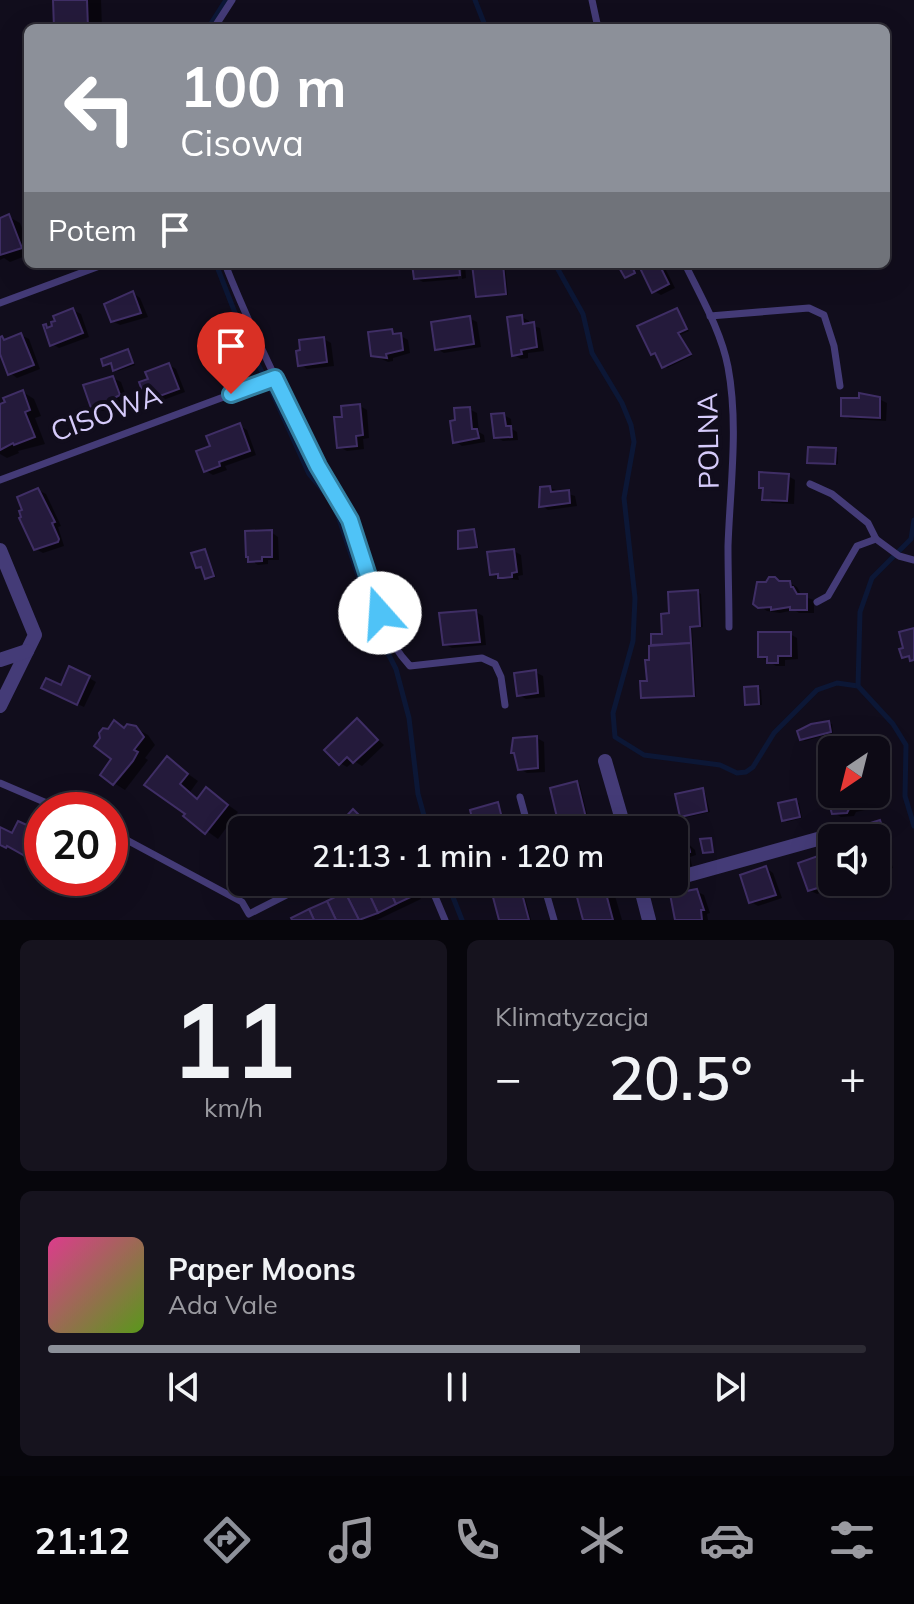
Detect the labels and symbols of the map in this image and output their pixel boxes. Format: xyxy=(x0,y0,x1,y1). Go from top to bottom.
pin xyxy=(197,312,265,394)
street label: CISOWA xyxy=(46,376,166,449)
street label: POLNA xyxy=(689,392,726,490)
position arrow xyxy=(338,571,422,655)
north arrow xyxy=(818,736,890,808)
speed limit sign: 20 xyxy=(24,792,128,896)

